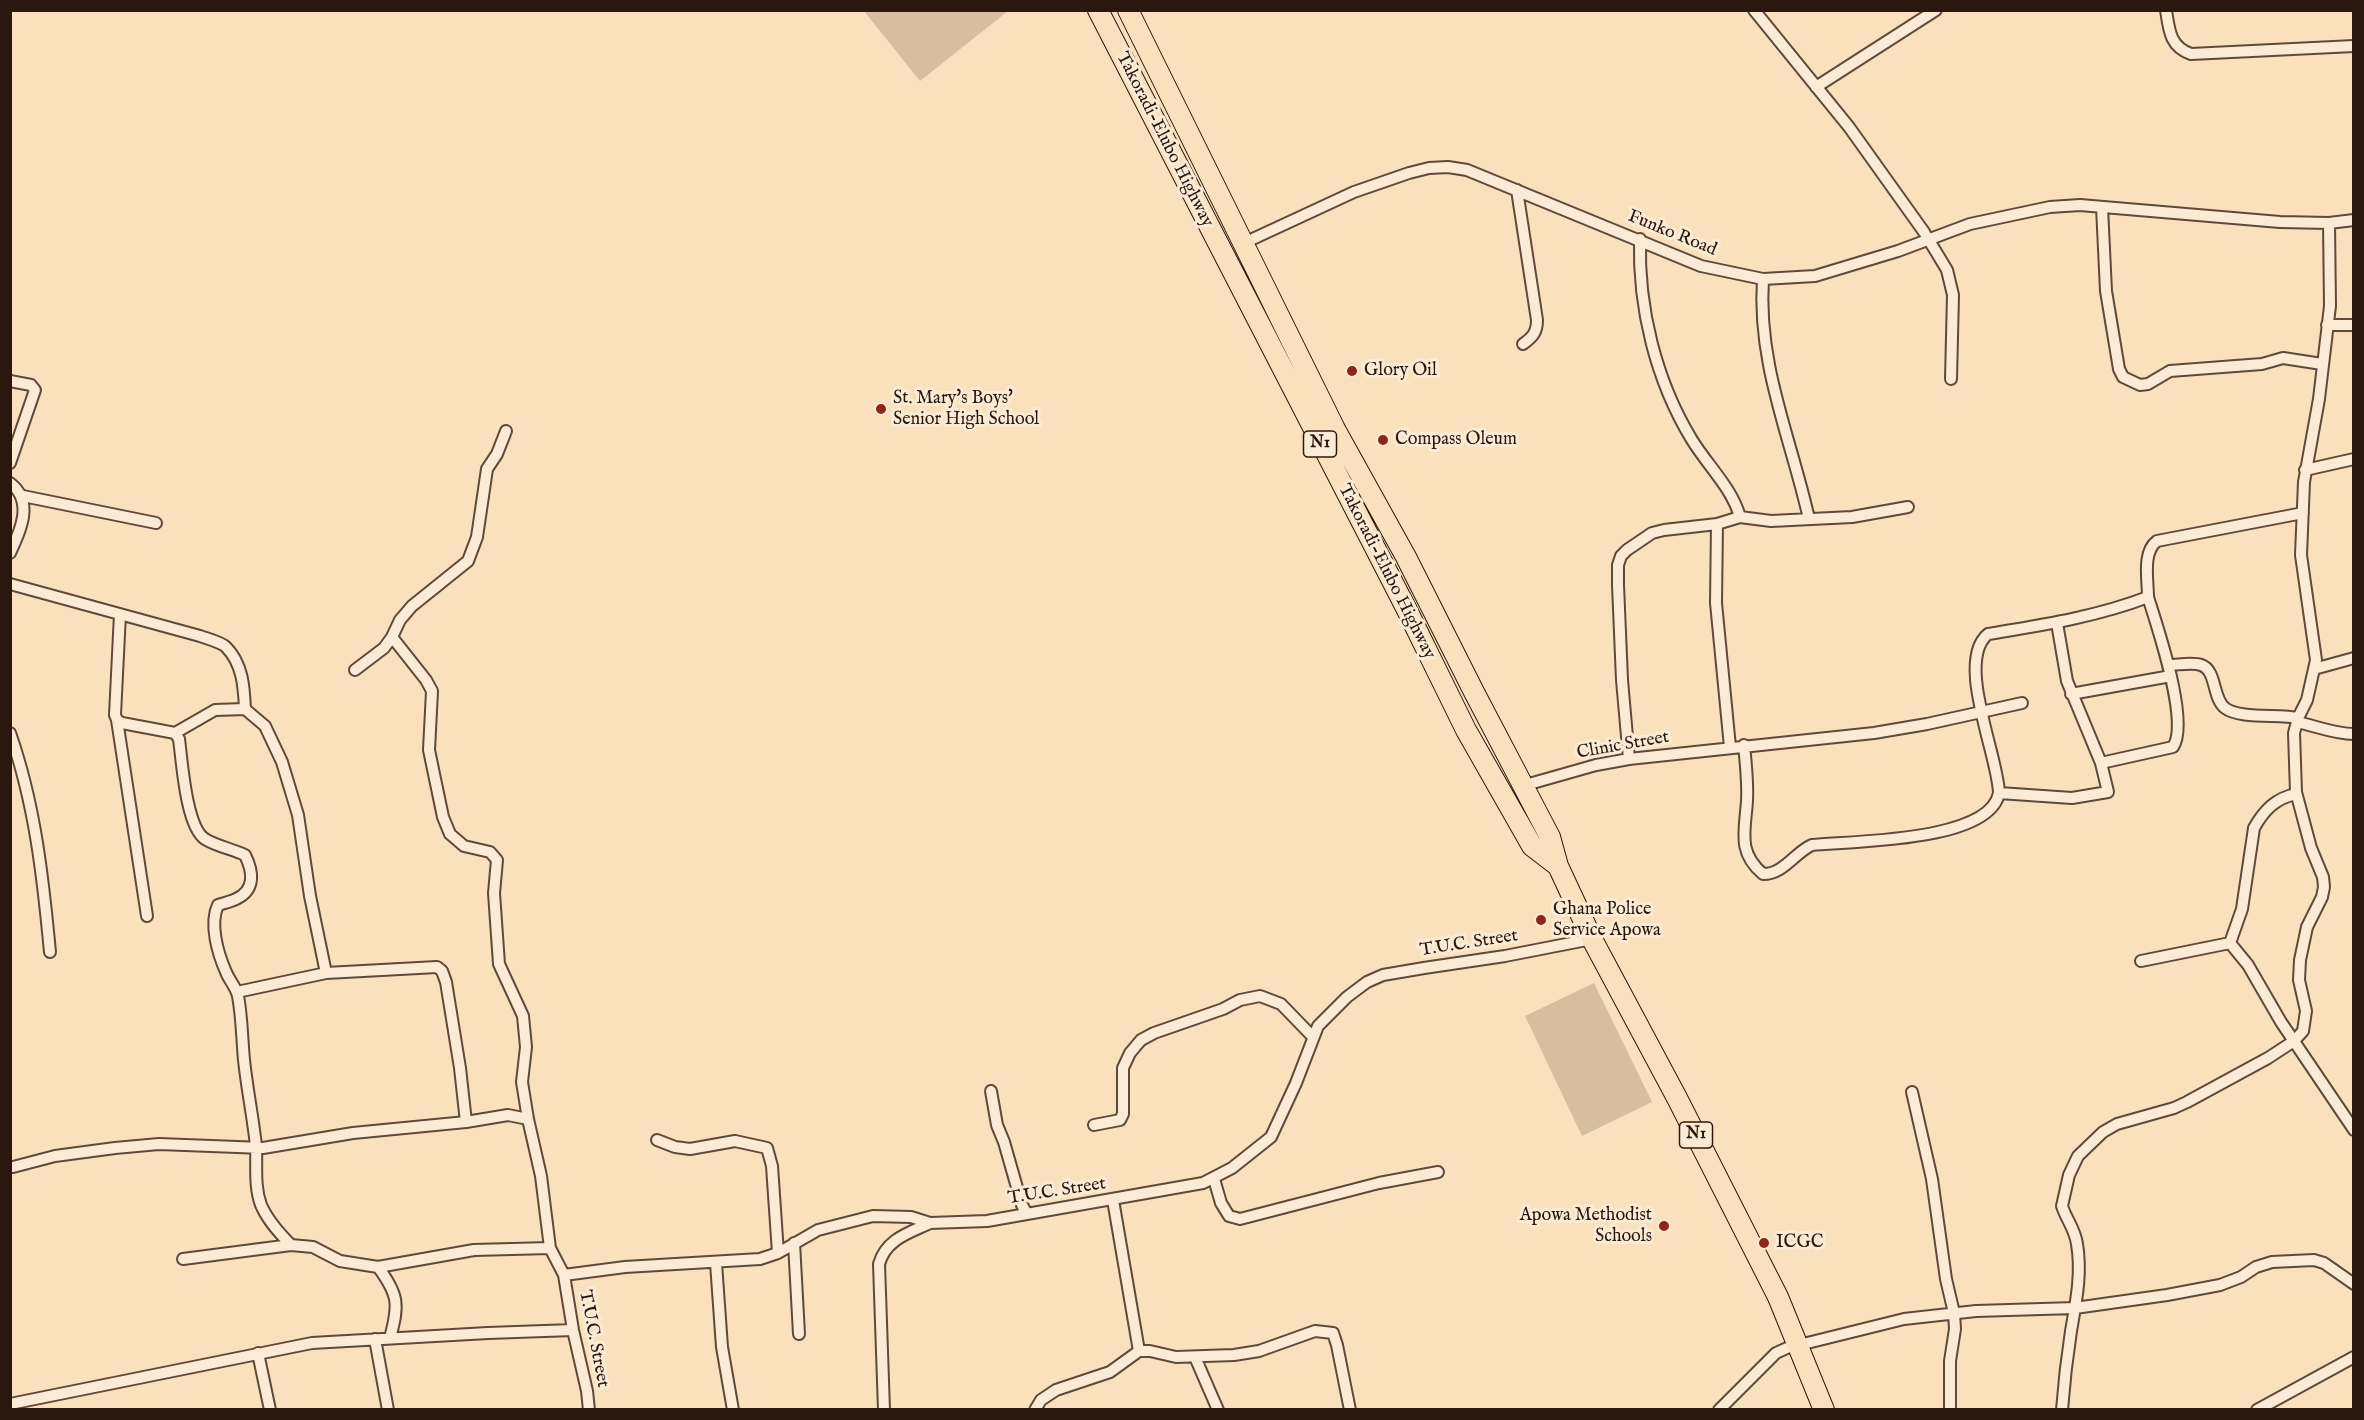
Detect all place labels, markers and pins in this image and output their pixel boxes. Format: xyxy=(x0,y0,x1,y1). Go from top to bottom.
place label: Glory Oil xyxy=(1364,360,1437,382)
marker: Glory Oil xyxy=(1345,364,1359,378)
place label: St. Mary's Boys' Senior High School xyxy=(893,388,1039,430)
marker: St. Mary's Boys' Senior High School xyxy=(874,402,888,416)
place label: Compass Oleum xyxy=(1395,429,1517,451)
marker: Compass Oleum xyxy=(1376,433,1390,447)
place label: Ghana Police Service Apowa xyxy=(1553,899,1661,942)
marker: Ghana Police Service Apowa xyxy=(1534,913,1548,927)
place label: Apowa Methodist Schools xyxy=(1520,1205,1652,1248)
marker: Apowa Methodist Schools xyxy=(1657,1219,1671,1233)
place label: ICGC xyxy=(1776,1232,1824,1254)
marker: ICGC xyxy=(1757,1236,1771,1250)

